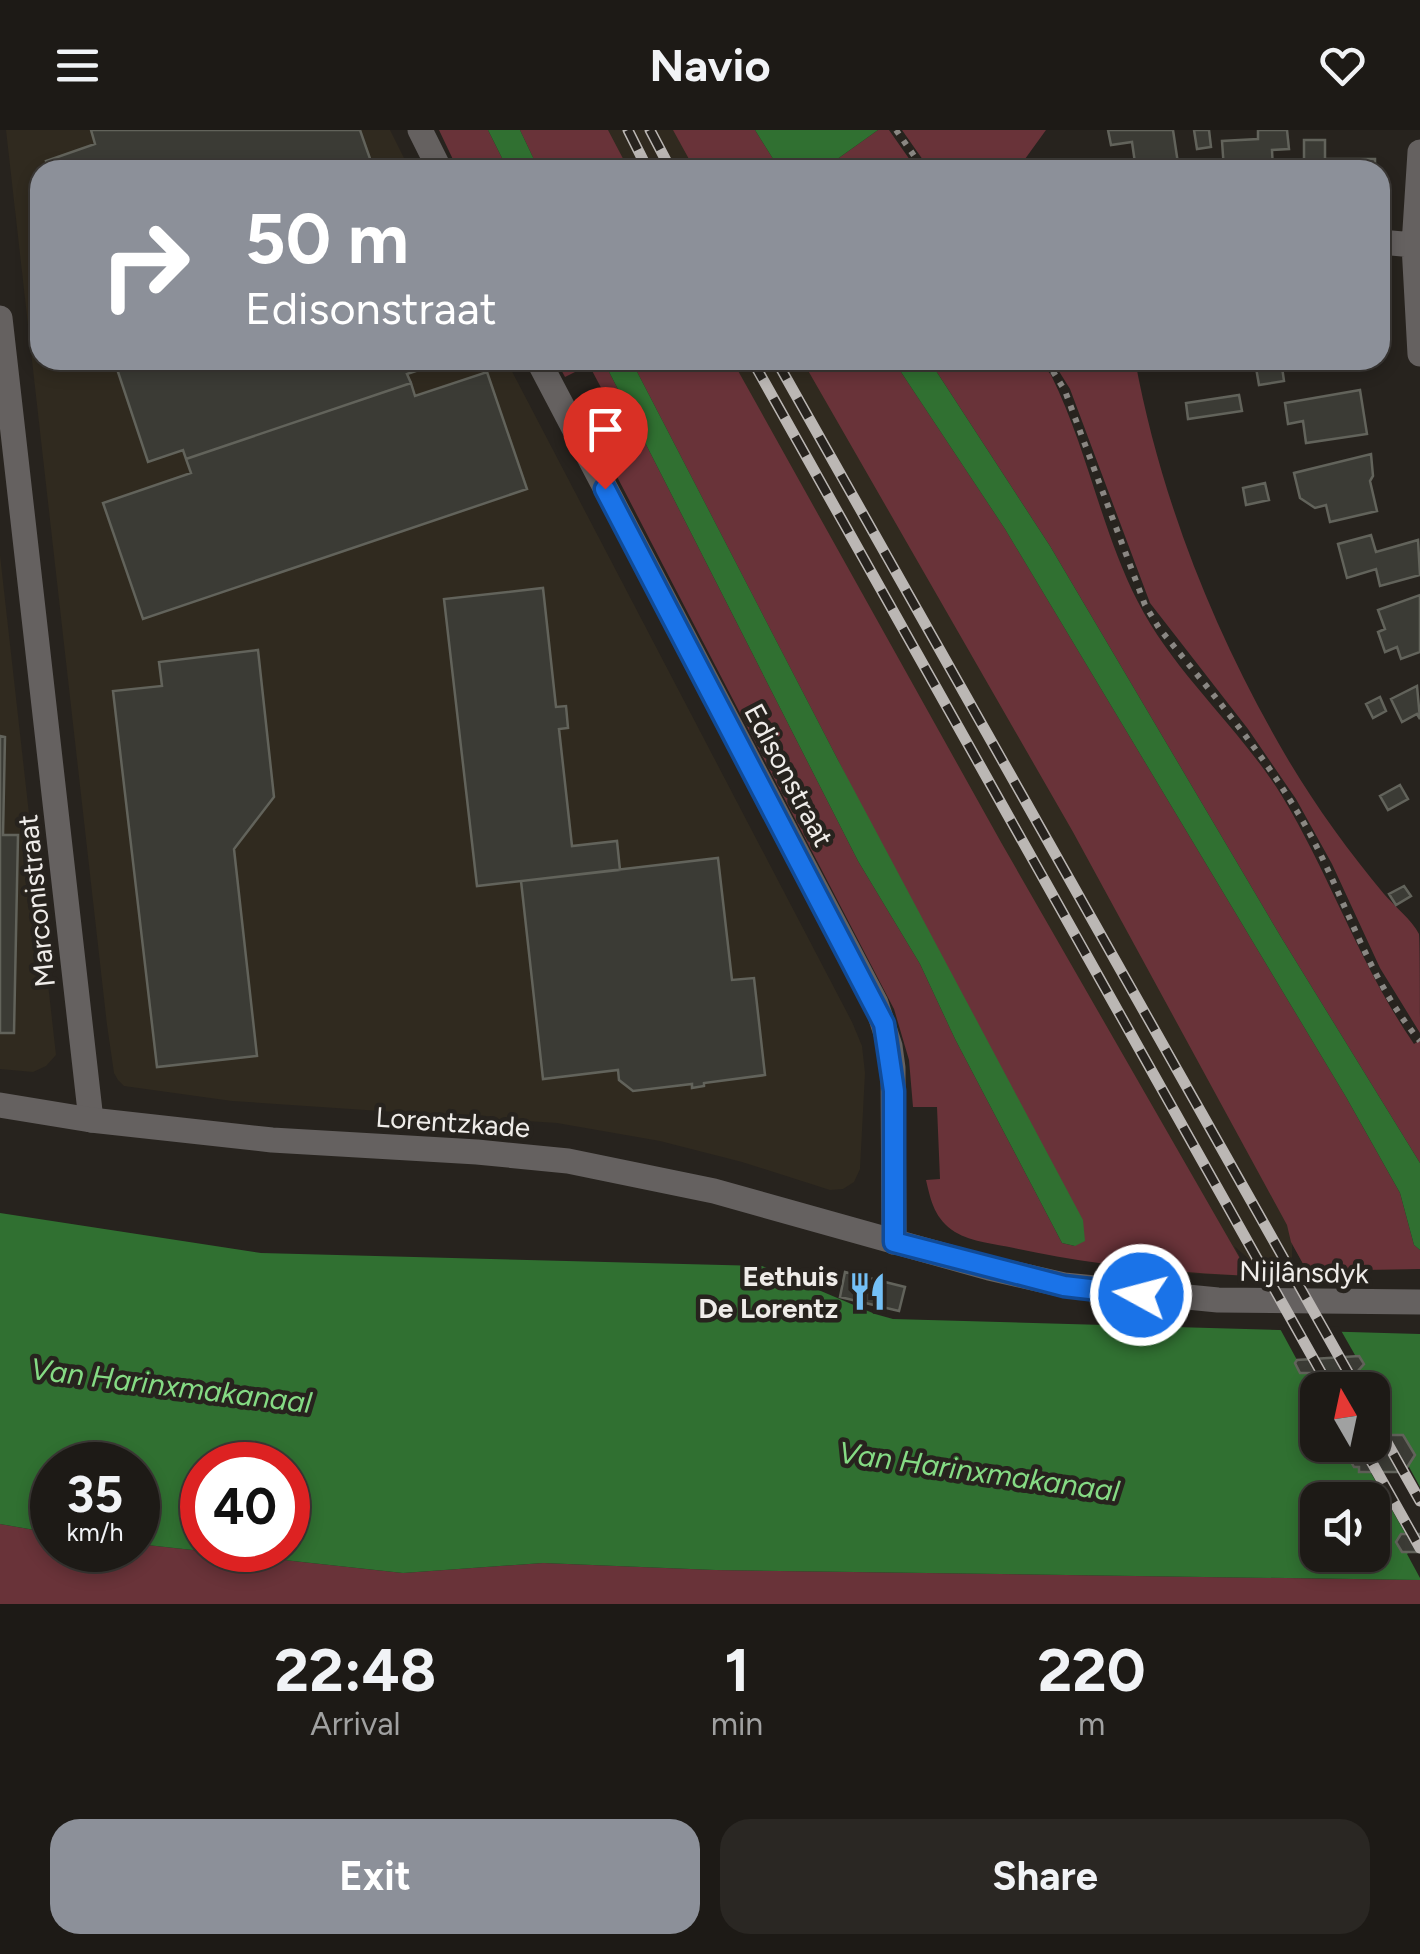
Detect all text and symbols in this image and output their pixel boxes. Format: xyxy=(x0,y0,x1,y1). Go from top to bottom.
icon: menu xyxy=(50,38,105,93)
text: Navio xyxy=(649,38,771,92)
icon: heart xyxy=(1315,38,1370,93)
text: 50 m xyxy=(245,196,409,281)
icon: right xyxy=(80,200,210,330)
text: Edisonstraat xyxy=(245,281,497,335)
pin xyxy=(563,387,648,490)
icon: arrive xyxy=(578,402,633,457)
street label: Edisonstraat xyxy=(737,698,841,852)
street label: Marconistraat xyxy=(10,813,62,989)
street label: Lorentzkade xyxy=(375,1100,531,1144)
position arrow xyxy=(1089,1243,1193,1347)
street label: Nijlânsdyk xyxy=(1239,1254,1369,1290)
place label: Eethuis De Lorentz xyxy=(698,1259,838,1325)
restaurant icon: Eethuis De Lorentz xyxy=(847,1271,889,1313)
water label: Van Harinxmakanaal xyxy=(28,1350,314,1421)
north arrow xyxy=(1300,1372,1390,1462)
map controls xyxy=(1300,1372,1390,1572)
water label: Van Harinxmakanaal xyxy=(836,1433,1122,1510)
speed limit sign: 40 xyxy=(180,1442,310,1572)
text: 35 xyxy=(67,1464,123,1525)
button: sound xyxy=(1300,1482,1390,1572)
text: km/h xyxy=(66,1517,124,1547)
text: 22:48 xyxy=(274,1634,436,1706)
text: 1 xyxy=(724,1634,750,1706)
text: 220 xyxy=(1037,1634,1146,1706)
text: Arrival xyxy=(310,1705,401,1743)
text: min xyxy=(711,1705,763,1743)
text: m xyxy=(1078,1705,1105,1743)
button: Exit xyxy=(50,1819,700,1934)
button: Share xyxy=(720,1819,1370,1934)

